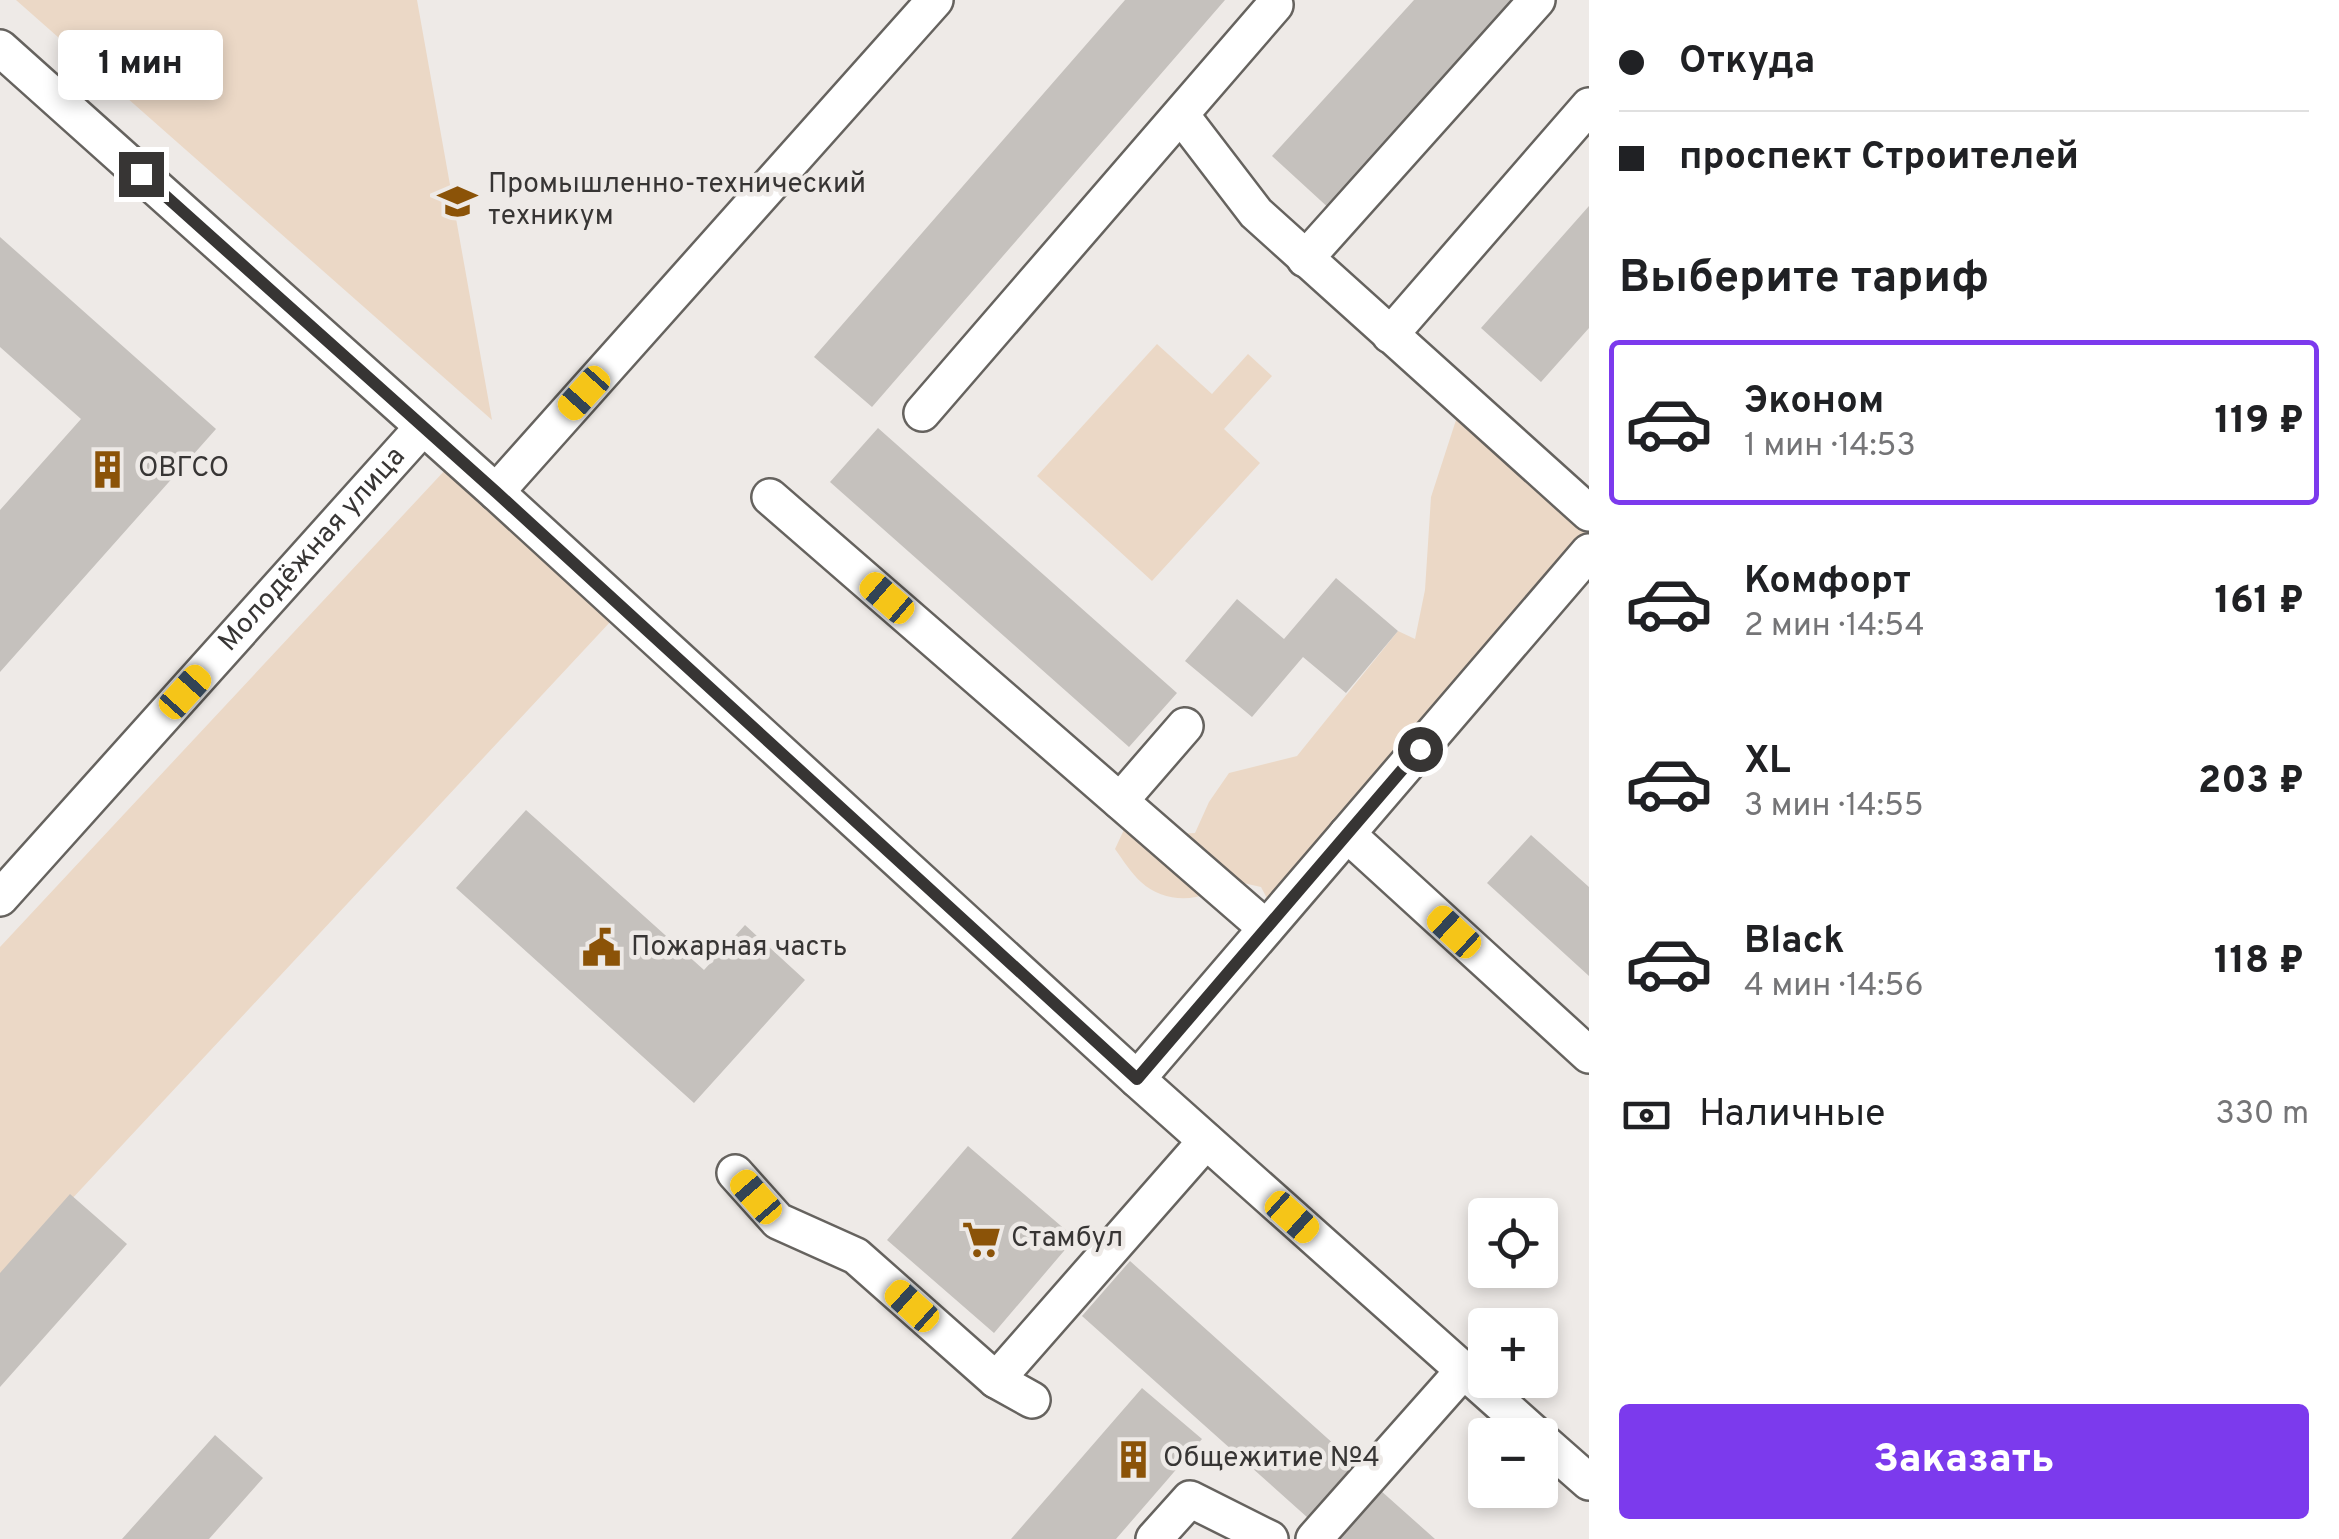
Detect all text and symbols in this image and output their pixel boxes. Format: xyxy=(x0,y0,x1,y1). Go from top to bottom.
callout: 1 мин xyxy=(58,29,224,99)
text: Откуда xyxy=(1679,38,1815,87)
text: 1 мин xyxy=(98,45,183,85)
text: проспект Строителей xyxy=(1679,134,2079,183)
route end xyxy=(119,152,164,197)
place label: Промышленно-технический техникум xyxy=(488,167,866,235)
school or university icon: Промышленно-технический техникум xyxy=(437,180,479,222)
text: Выберите тариф xyxy=(1619,251,1989,308)
car xyxy=(553,361,615,425)
icon: car xyxy=(1624,378,1714,468)
text: Эконом xyxy=(1744,378,1884,427)
text: 119 ₽ xyxy=(2214,398,2304,447)
text: 1 мин · 14:53 xyxy=(1744,427,1916,467)
street label: Молодёжная улица xyxy=(211,440,414,660)
building icon: ОВГСО xyxy=(87,448,129,490)
place label: ОВГСО xyxy=(138,451,229,487)
icon: car xyxy=(1624,558,1714,648)
text: Комфорт xyxy=(1744,558,1911,607)
car xyxy=(855,567,919,629)
text: 161 ₽ xyxy=(2214,578,2304,627)
text: 2 мин · 14:54 xyxy=(1744,607,1925,647)
car xyxy=(154,660,216,724)
route start xyxy=(1398,727,1443,772)
icon: car xyxy=(1624,738,1714,828)
text: XL xyxy=(1744,738,1791,787)
text: 203 ₽ xyxy=(2198,758,2304,807)
text: 3 мин · 14:55 xyxy=(1744,787,1924,827)
car xyxy=(1422,901,1486,963)
icon: car xyxy=(1624,918,1714,1008)
text: Black xyxy=(1744,918,1844,967)
public building icon: Пожарная часть xyxy=(580,927,622,969)
place label: Пожарная часть xyxy=(631,930,847,966)
text: 118 ₽ xyxy=(2214,938,2304,987)
text: 4 мин · 14:56 xyxy=(1744,967,1924,1007)
icon: cash xyxy=(1619,1088,1674,1143)
text: Наличные xyxy=(1699,1091,1886,1140)
text: 330 m xyxy=(2216,1095,2309,1135)
car xyxy=(725,1165,787,1229)
car xyxy=(1260,1186,1324,1248)
map controls xyxy=(1468,1198,1558,1508)
button: locate xyxy=(1468,1198,1558,1288)
supermarket icon: Стамбул xyxy=(960,1218,1002,1260)
place label: Стамбул xyxy=(1011,1221,1123,1257)
car xyxy=(880,1275,944,1337)
button: + xyxy=(1468,1308,1558,1398)
button: Заказать xyxy=(1619,1404,2309,1519)
button: − xyxy=(1468,1418,1558,1508)
building icon: Общежитие №4 xyxy=(1112,1438,1154,1480)
place label: Общежитие №4 xyxy=(1163,1441,1380,1477)

